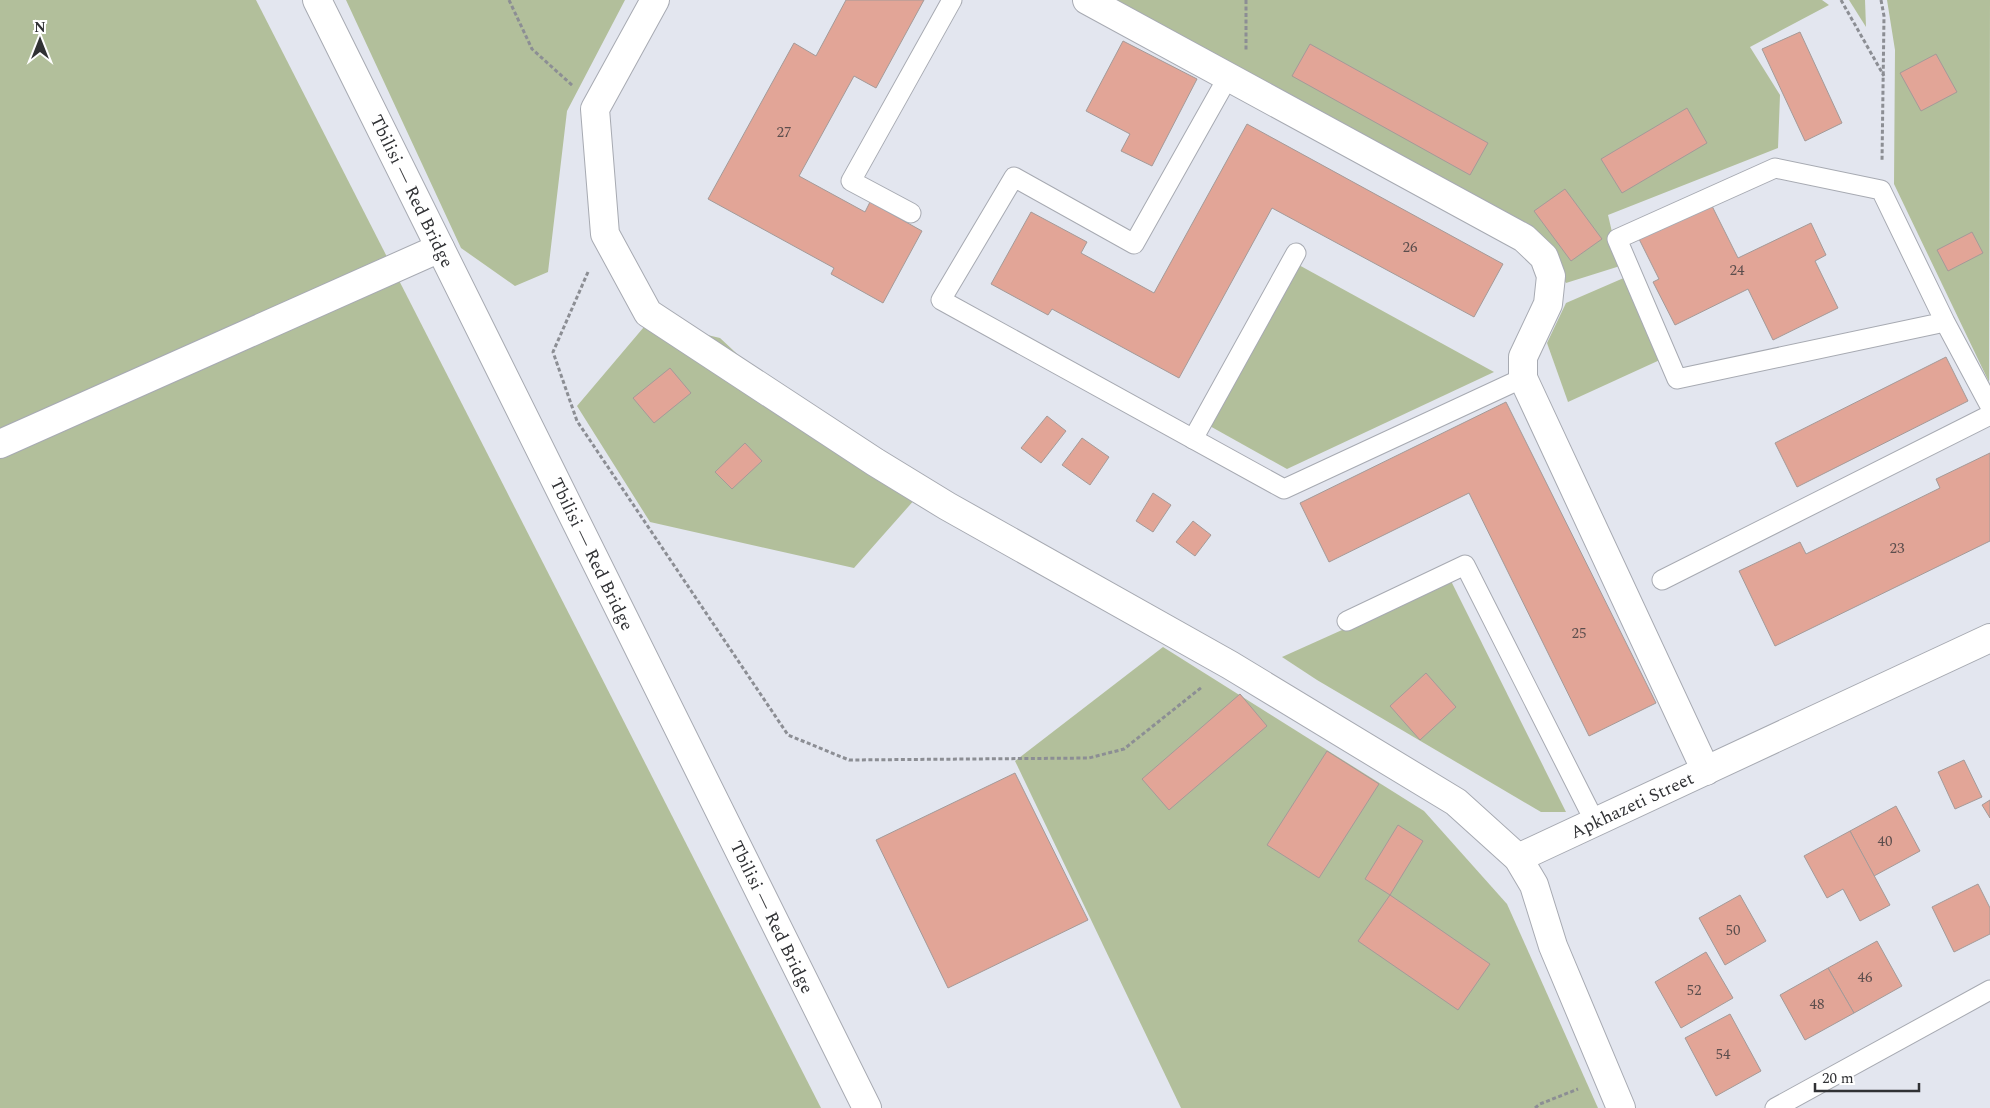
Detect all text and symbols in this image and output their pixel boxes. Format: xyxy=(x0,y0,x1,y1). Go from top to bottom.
north arrow xyxy=(15,15,65,65)
text: N xyxy=(34,17,46,38)
street label: Tbilisi — Red Bridge xyxy=(363,110,460,272)
house number: 27 xyxy=(776,121,792,144)
house number: 26 xyxy=(1402,236,1418,259)
house number: 24 xyxy=(1729,259,1745,282)
street label: Tbilisi — Red Bridge xyxy=(543,473,640,635)
house number: 23 xyxy=(1889,537,1905,560)
house number: 25 xyxy=(1571,622,1587,645)
street label: Apkhazeti Street xyxy=(1566,765,1698,846)
house number: 40 xyxy=(1877,830,1893,853)
street label: Tbilisi — Red Bridge xyxy=(723,836,820,998)
house number: 50 xyxy=(1725,919,1741,942)
house number: 46 xyxy=(1857,966,1873,989)
house number: 52 xyxy=(1686,979,1702,1002)
house number: 48 xyxy=(1809,993,1825,1016)
house number: 54 xyxy=(1715,1043,1731,1066)
scale bar xyxy=(1815,1060,1919,1092)
text: 20 m xyxy=(1822,1067,1854,1090)

